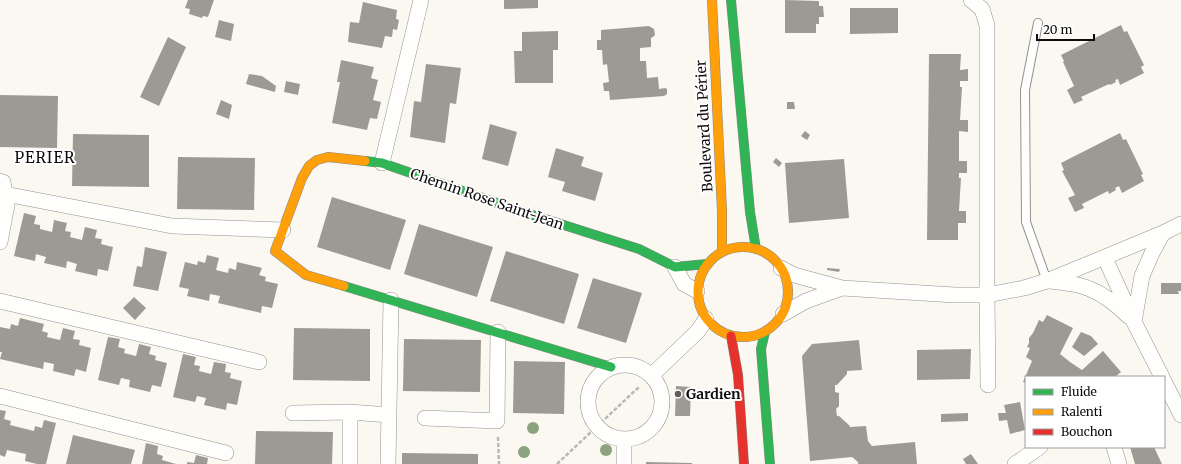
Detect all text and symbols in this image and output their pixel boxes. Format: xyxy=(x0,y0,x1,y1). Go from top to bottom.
scale bar xyxy=(1037,16,1094,42)
text: 20 m xyxy=(1043,22,1072,37)
street label: Boulevard du Périer xyxy=(692,59,716,193)
district label: PERIER xyxy=(15,148,75,167)
street label: Chemin Rose Saint-Jean xyxy=(408,164,566,234)
legend xyxy=(1025,376,1165,448)
text: Fluide xyxy=(1061,384,1097,399)
place label: Gardien xyxy=(686,385,741,403)
marker: Gardien xyxy=(673,389,683,399)
text: Ralenti xyxy=(1061,404,1102,419)
text: Bouchon xyxy=(1061,424,1113,439)

